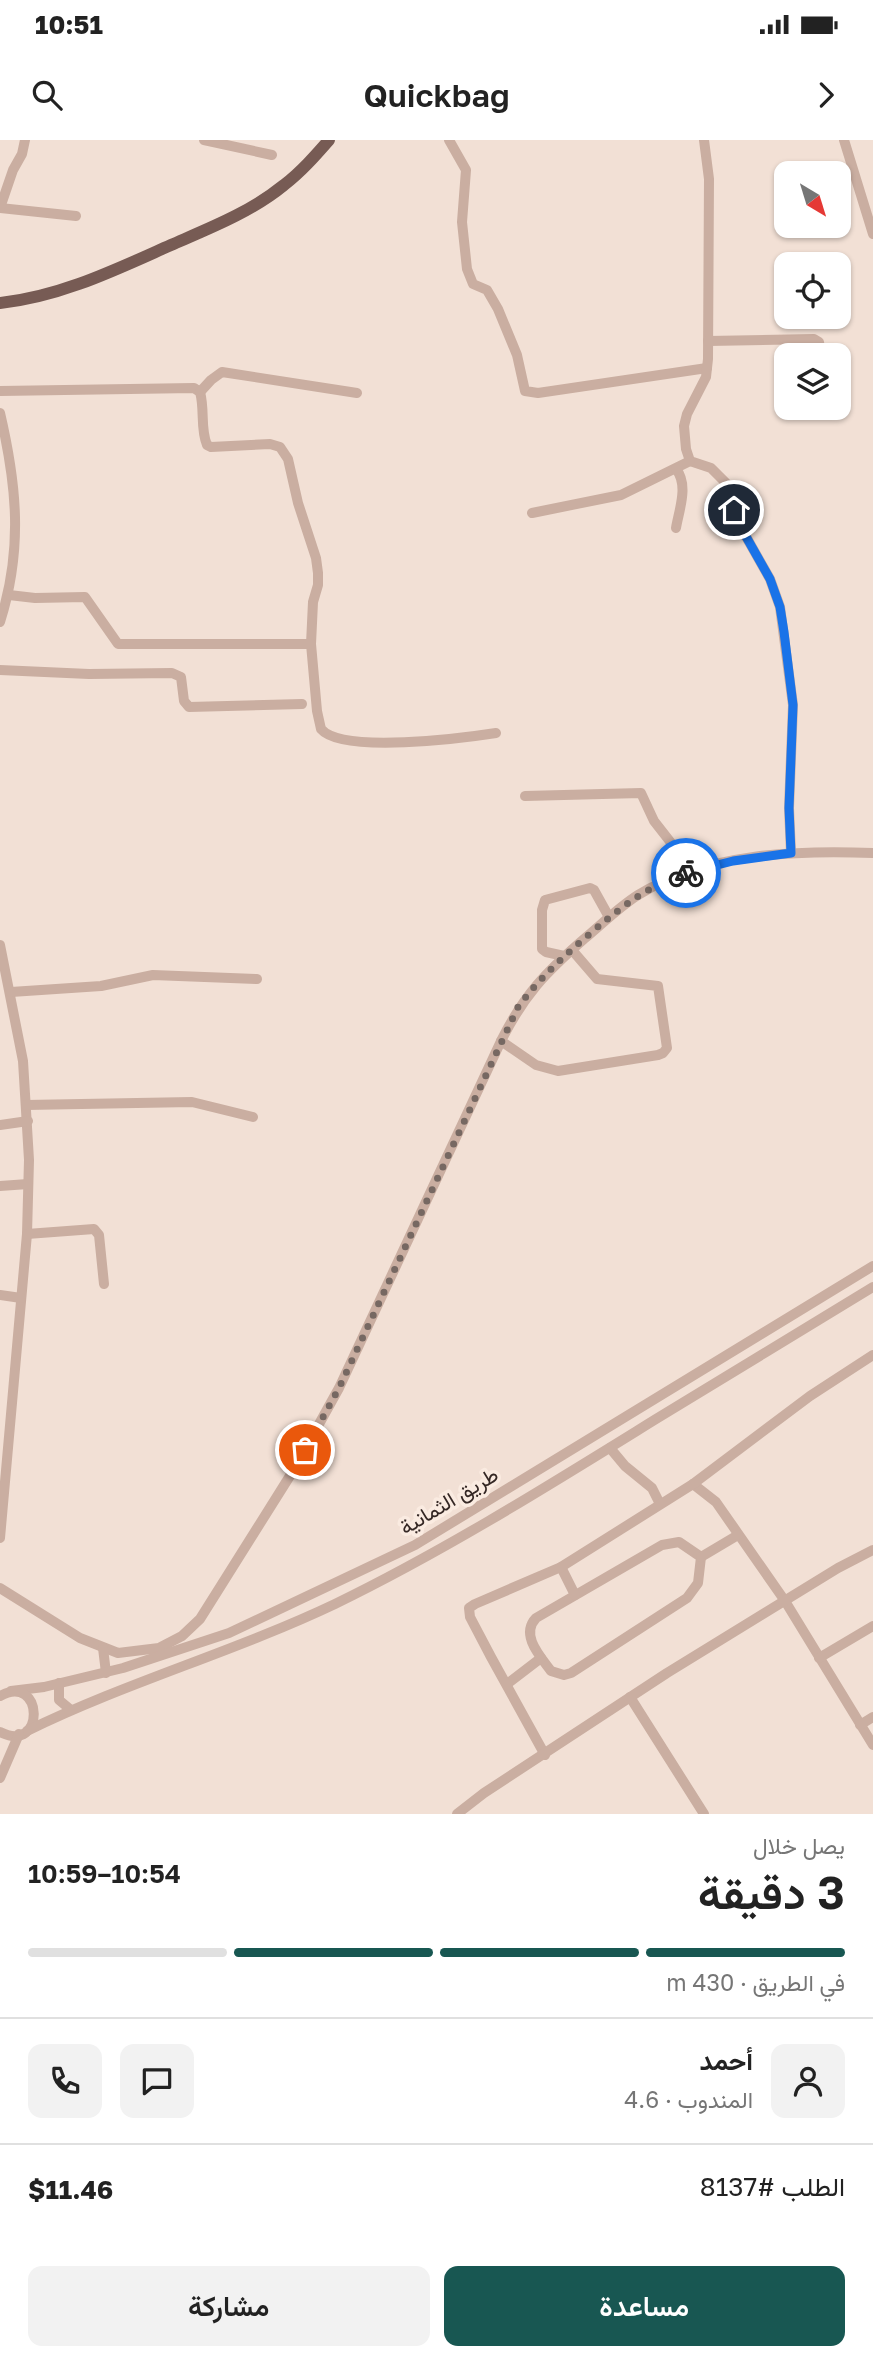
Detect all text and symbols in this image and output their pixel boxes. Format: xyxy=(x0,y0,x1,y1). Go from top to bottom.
text: 10:51 xyxy=(35,9,103,40)
icon: search xyxy=(28,76,66,114)
text: Quickbag xyxy=(363,76,510,114)
icon: forward xyxy=(807,76,845,114)
north arrow xyxy=(774,161,850,238)
map controls xyxy=(774,161,851,420)
button: locate xyxy=(774,252,851,329)
button: layers xyxy=(774,343,851,420)
pin xyxy=(704,480,764,540)
icon: home xyxy=(715,491,753,529)
courier xyxy=(651,838,721,908)
icon: bike xyxy=(667,854,705,892)
pin xyxy=(275,1420,335,1480)
icon: bag xyxy=(286,1431,324,1469)
street label: طريق الثمانية xyxy=(395,1461,503,1541)
text: يصل خلال xyxy=(753,1831,845,1859)
text: 10:54–10:59 xyxy=(28,1858,181,1889)
text: 3 دقيقة xyxy=(698,1864,845,1919)
text: في الطريق · 430 m xyxy=(666,1968,845,1996)
button: phone xyxy=(28,2044,102,2118)
button: chat xyxy=(120,2044,194,2118)
button: person xyxy=(771,2044,845,2118)
text: أحمد xyxy=(700,2045,753,2076)
text: المندوب · 4.6 xyxy=(624,2085,753,2113)
text: الطلب #8137 xyxy=(700,2171,845,2202)
text: $11.46 xyxy=(28,2174,113,2205)
button: مشاركة xyxy=(28,2266,430,2346)
button: مساعدة xyxy=(444,2266,845,2346)

